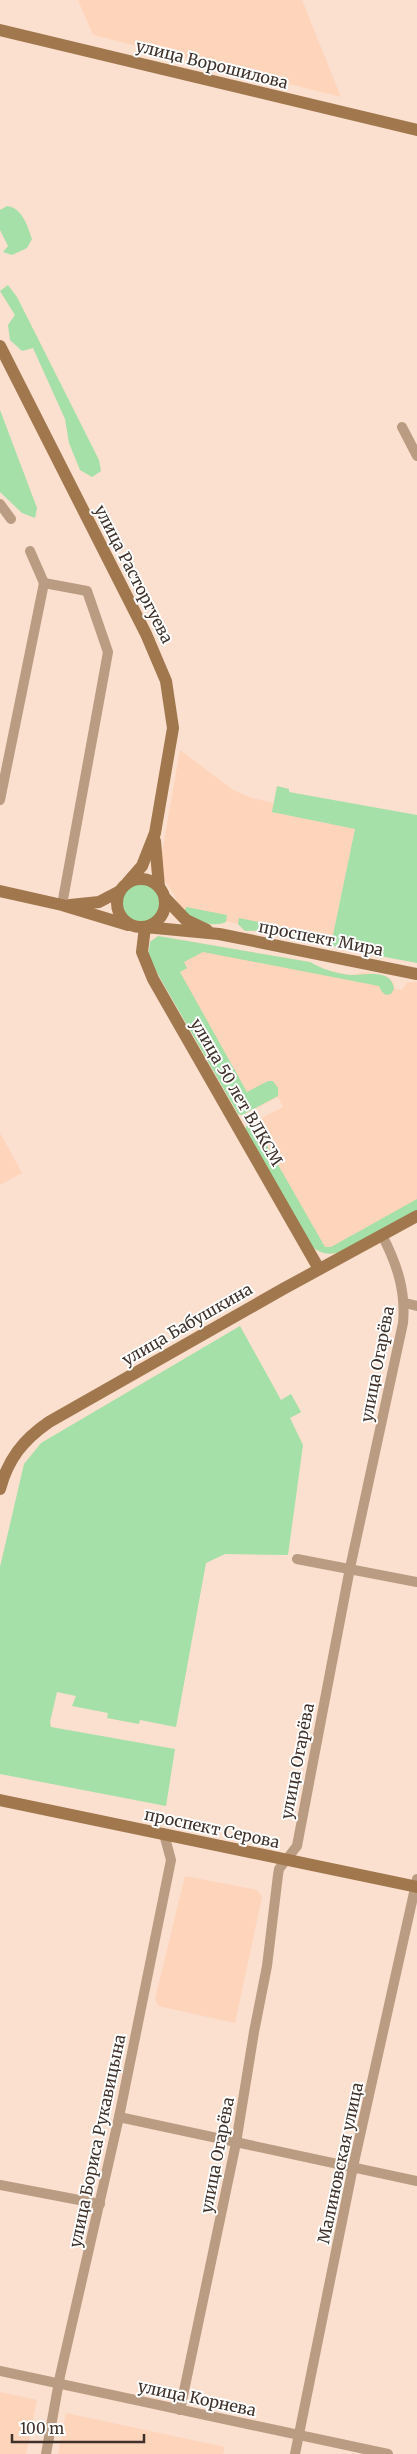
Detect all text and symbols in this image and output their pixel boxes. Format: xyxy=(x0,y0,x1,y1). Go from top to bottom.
street label: улица Ворошилова xyxy=(134,35,291,93)
street label: улица Расторгуева xyxy=(90,501,178,647)
street label: проспект Мира xyxy=(257,916,385,960)
street label: улица 50 лет ВЛКСМ xyxy=(187,1015,287,1169)
street label: улица Бабушкина xyxy=(118,1278,256,1369)
street label: улица Огарёва xyxy=(356,1304,398,1424)
street label: улица Огарёва xyxy=(276,1701,318,1821)
street label: проспект Серова xyxy=(143,1804,282,1852)
street label: улица Бориса Рукавицына xyxy=(65,2032,129,2249)
street label: Малиновская улица xyxy=(313,2080,367,2245)
street label: улица Огарёва xyxy=(196,2095,238,2215)
street label: улица Корнева xyxy=(136,2376,258,2420)
scale bar xyxy=(12,2412,145,2444)
text: 100 m xyxy=(20,2419,64,2438)

